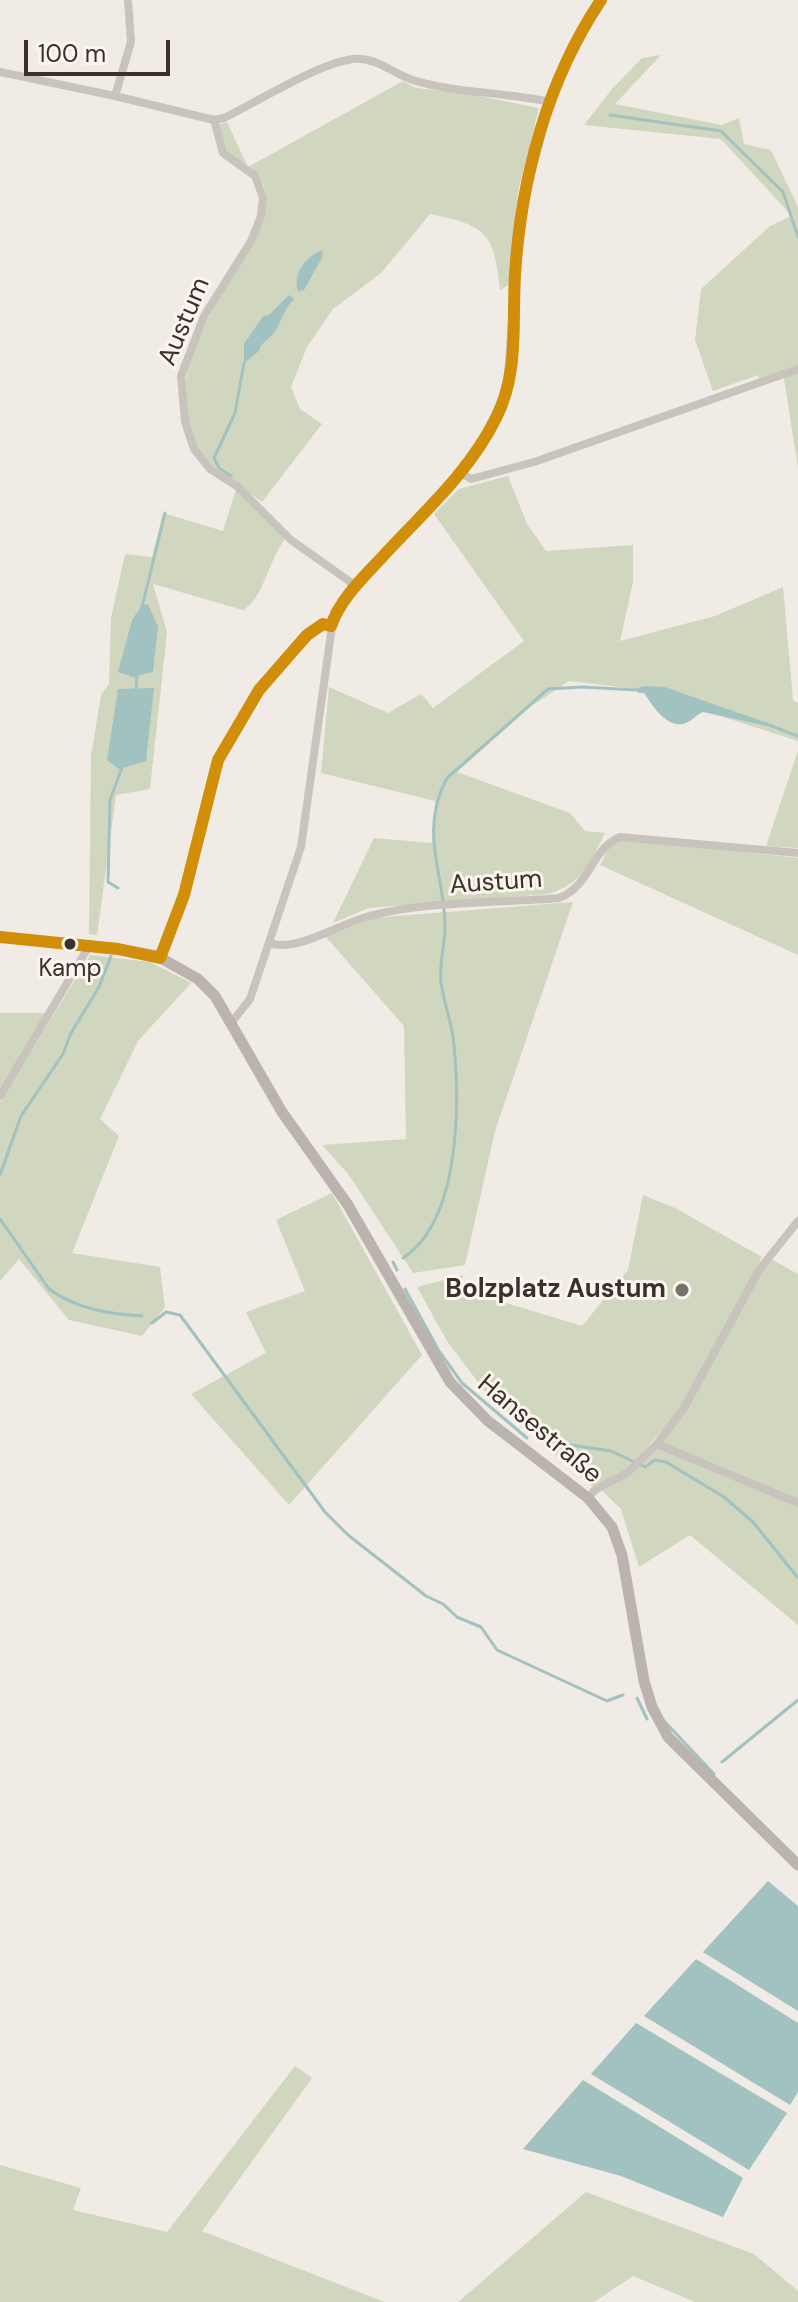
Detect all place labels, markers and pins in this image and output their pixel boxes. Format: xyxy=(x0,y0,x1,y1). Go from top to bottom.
marker: Kamp xyxy=(62,936,78,952)
place label: Kamp xyxy=(39,956,101,984)
place label: Bolzplatz Austum xyxy=(445,1274,666,1306)
marker: Bolzplatz Austum xyxy=(673,1281,691,1299)

